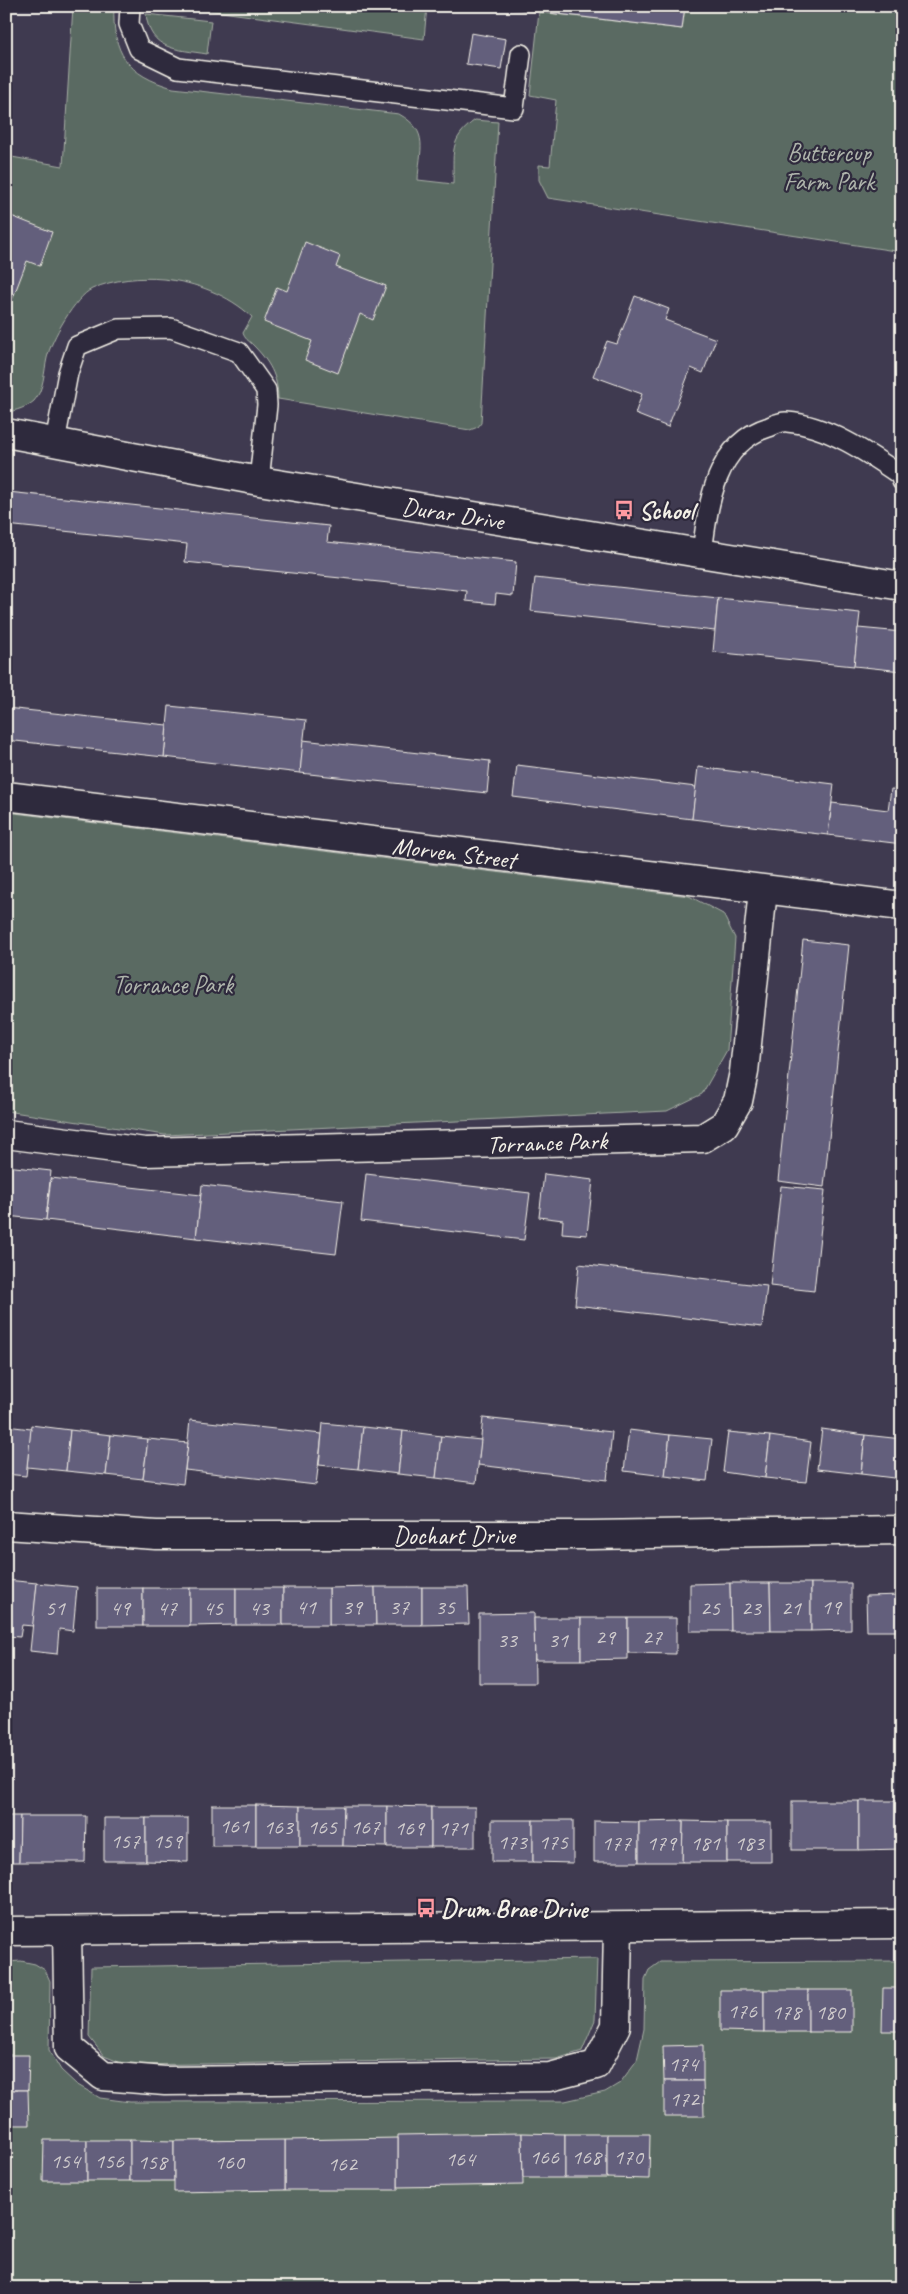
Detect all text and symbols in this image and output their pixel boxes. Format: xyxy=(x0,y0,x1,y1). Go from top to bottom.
park label: Buttercup Farm Park xyxy=(784,137,876,198)
street label: Durar Drive xyxy=(400,490,508,538)
place label: School xyxy=(639,495,699,527)
bus stop icon: School xyxy=(613,499,635,521)
street label: Morven Street xyxy=(390,830,521,877)
park label: Torrance Park xyxy=(113,969,235,1001)
street label: Torrance Park xyxy=(487,1125,609,1161)
street label: Dochart Drive xyxy=(393,1520,517,1552)
house number: 41 xyxy=(296,1593,317,1621)
house number: 39 xyxy=(342,1593,364,1621)
house number: 37 xyxy=(389,1593,410,1621)
house number: 35 xyxy=(435,1593,456,1621)
house number: 19 xyxy=(821,1593,843,1621)
house number: 51 xyxy=(45,1594,66,1622)
house number: 49 xyxy=(110,1594,132,1622)
house number: 47 xyxy=(157,1594,178,1622)
house number: 45 xyxy=(203,1594,224,1622)
house number: 43 xyxy=(249,1594,271,1622)
house number: 25 xyxy=(700,1594,721,1622)
house number: 23 xyxy=(741,1594,763,1622)
house number: 21 xyxy=(781,1594,802,1622)
house number: 29 xyxy=(595,1623,617,1651)
house number: 27 xyxy=(642,1623,663,1651)
house number: 33 xyxy=(497,1626,519,1654)
house number: 31 xyxy=(548,1626,569,1654)
house number: 161 xyxy=(219,1812,250,1840)
house number: 163 xyxy=(263,1813,295,1841)
house number: 165 xyxy=(307,1813,338,1841)
house number: 167 xyxy=(350,1813,381,1841)
house number: 169 xyxy=(394,1814,426,1842)
house number: 171 xyxy=(438,1814,469,1842)
house number: 157 xyxy=(110,1827,141,1855)
house number: 159 xyxy=(152,1827,184,1855)
house number: 173 xyxy=(497,1828,529,1856)
house number: 175 xyxy=(538,1828,569,1856)
house number: 177 xyxy=(601,1829,632,1857)
house number: 179 xyxy=(646,1829,678,1857)
house number: 181 xyxy=(690,1829,721,1857)
house number: 183 xyxy=(734,1829,766,1857)
place label: Drum Brae Drive xyxy=(441,1893,589,1925)
bus stop icon: Drum Brae Drive xyxy=(415,1897,437,1919)
house number: 176 xyxy=(727,1997,758,2025)
house number: 178 xyxy=(771,1998,803,2026)
house number: 180 xyxy=(815,1998,847,2026)
house number: 174 xyxy=(668,2050,700,2078)
house number: 172 xyxy=(669,2085,701,2113)
house number: 166 xyxy=(529,2143,560,2171)
house number: 168 xyxy=(571,2143,603,2171)
house number: 170 xyxy=(613,2143,645,2171)
house number: 164 xyxy=(445,2145,477,2173)
house number: 154 xyxy=(50,2147,82,2175)
house number: 156 xyxy=(94,2147,125,2175)
house number: 158 xyxy=(137,2148,169,2176)
house number: 160 xyxy=(214,2148,246,2176)
house number: 162 xyxy=(327,2150,359,2178)

